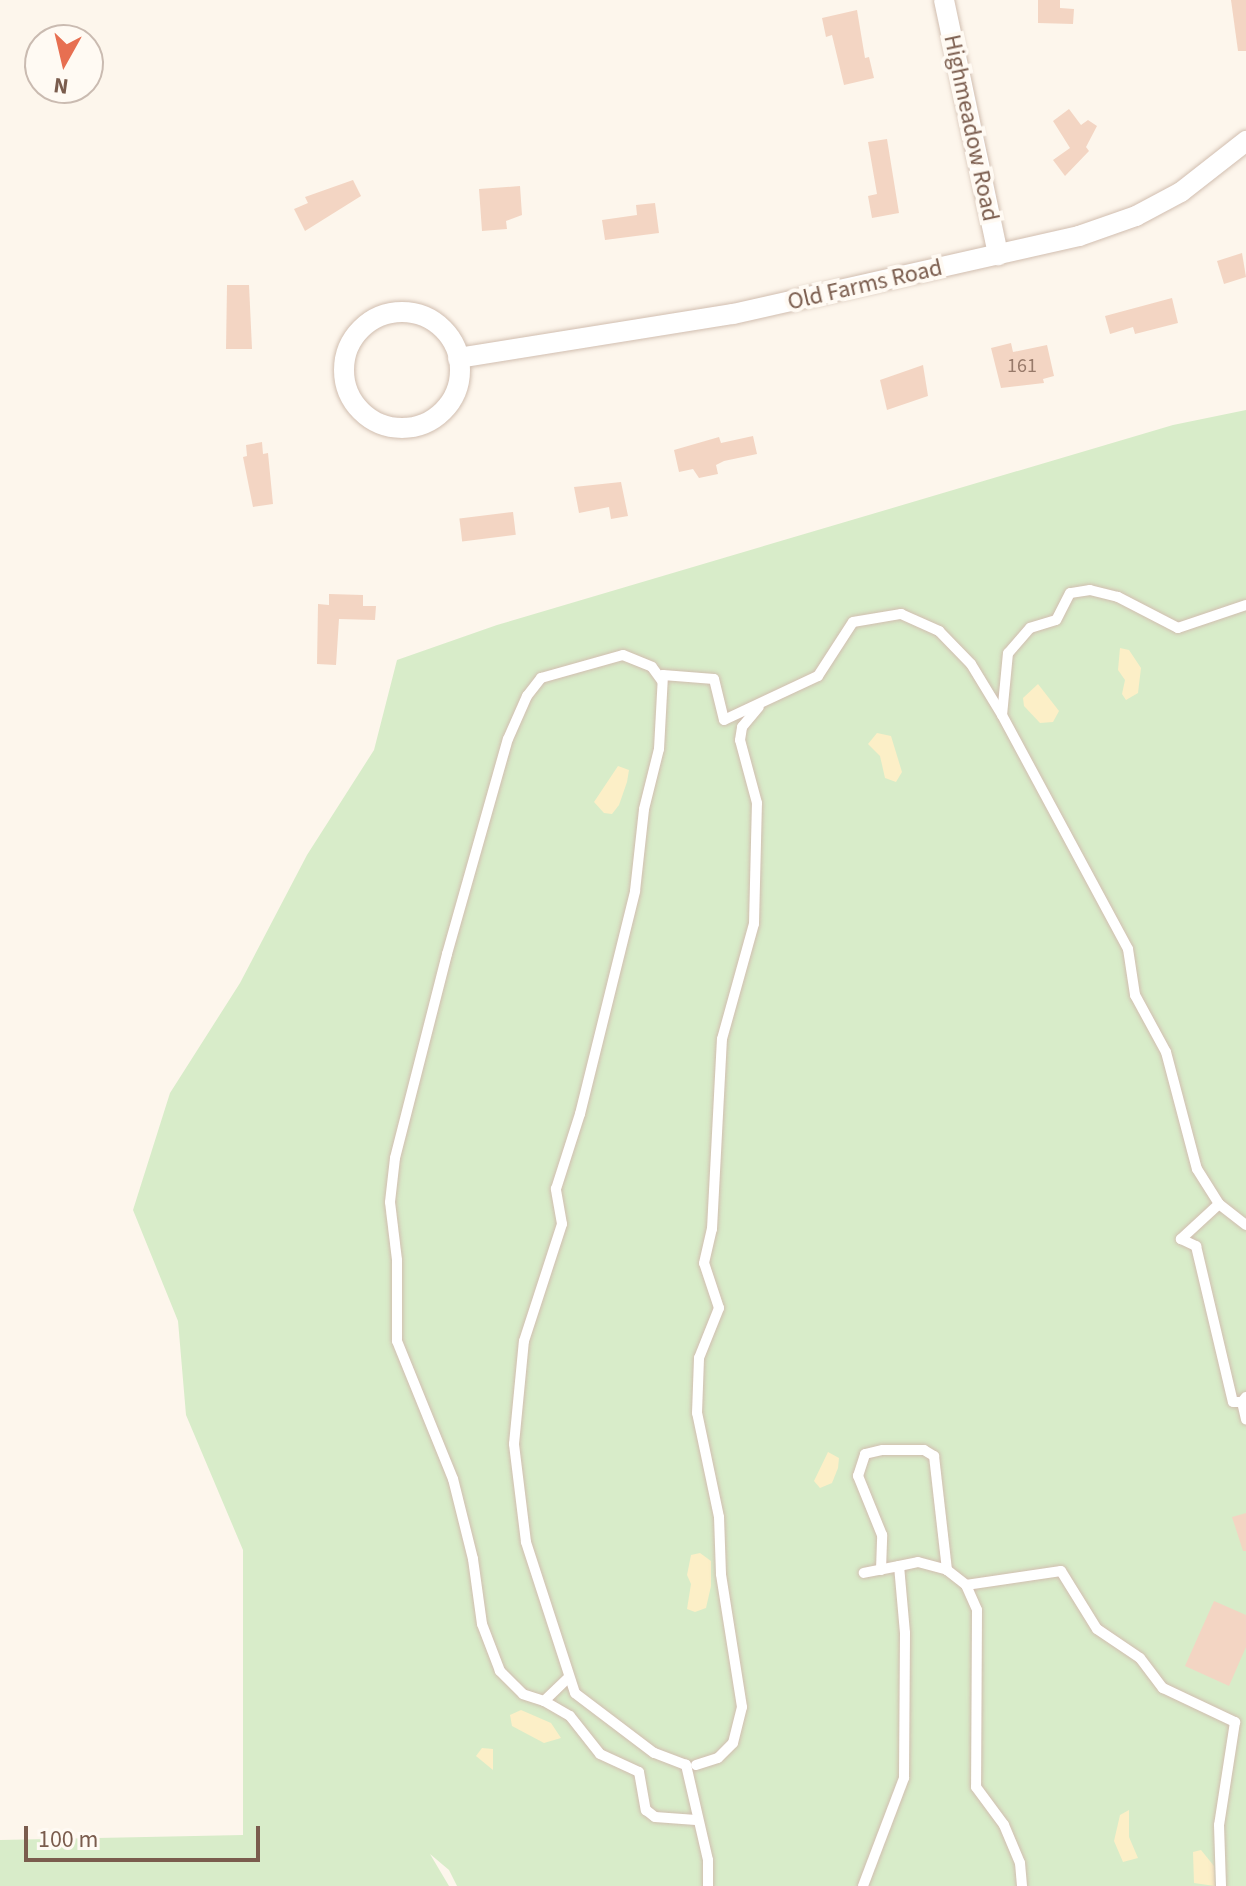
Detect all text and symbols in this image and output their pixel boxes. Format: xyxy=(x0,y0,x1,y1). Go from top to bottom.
north arrow xyxy=(24,24,104,104)
street label: Highmeadow Road xyxy=(937,32,1005,224)
text: N xyxy=(51,69,70,103)
street label: Old Farms Road xyxy=(785,253,945,317)
house number: 161 xyxy=(1007,354,1037,378)
scale bar xyxy=(28,1810,264,1860)
text: 100 m xyxy=(38,1822,98,1857)

